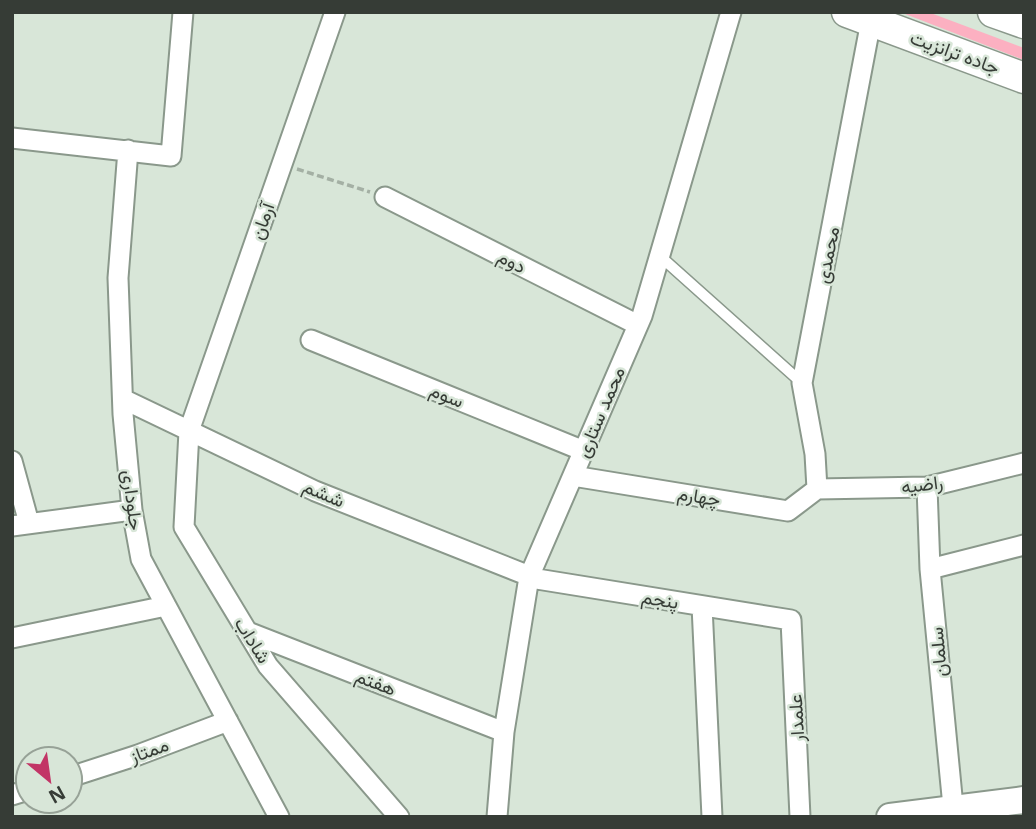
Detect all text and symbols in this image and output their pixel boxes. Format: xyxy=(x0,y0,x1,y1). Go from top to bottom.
street label: جاده ترانزیت xyxy=(907,24,1003,80)
street label: آرمان xyxy=(244,198,281,243)
street label: محمدی xyxy=(809,224,845,286)
street label: دوم xyxy=(493,243,531,279)
street label: محمد ستاری xyxy=(569,363,631,461)
street label: سوم xyxy=(426,376,468,414)
street label: جلوداری xyxy=(116,468,150,532)
street label: راضیه xyxy=(899,469,945,499)
street label: ششم xyxy=(299,473,349,513)
street label: چهارم xyxy=(675,480,723,513)
street label: پنجم xyxy=(639,583,680,616)
street label: شاداب xyxy=(229,612,277,668)
street label: سلمان xyxy=(923,626,953,678)
street label: هفتم xyxy=(352,662,400,702)
street label: علمدار xyxy=(782,693,810,744)
street label: ممتاز xyxy=(125,731,172,769)
north arrow xyxy=(14,745,84,815)
text: N xyxy=(44,780,70,810)

